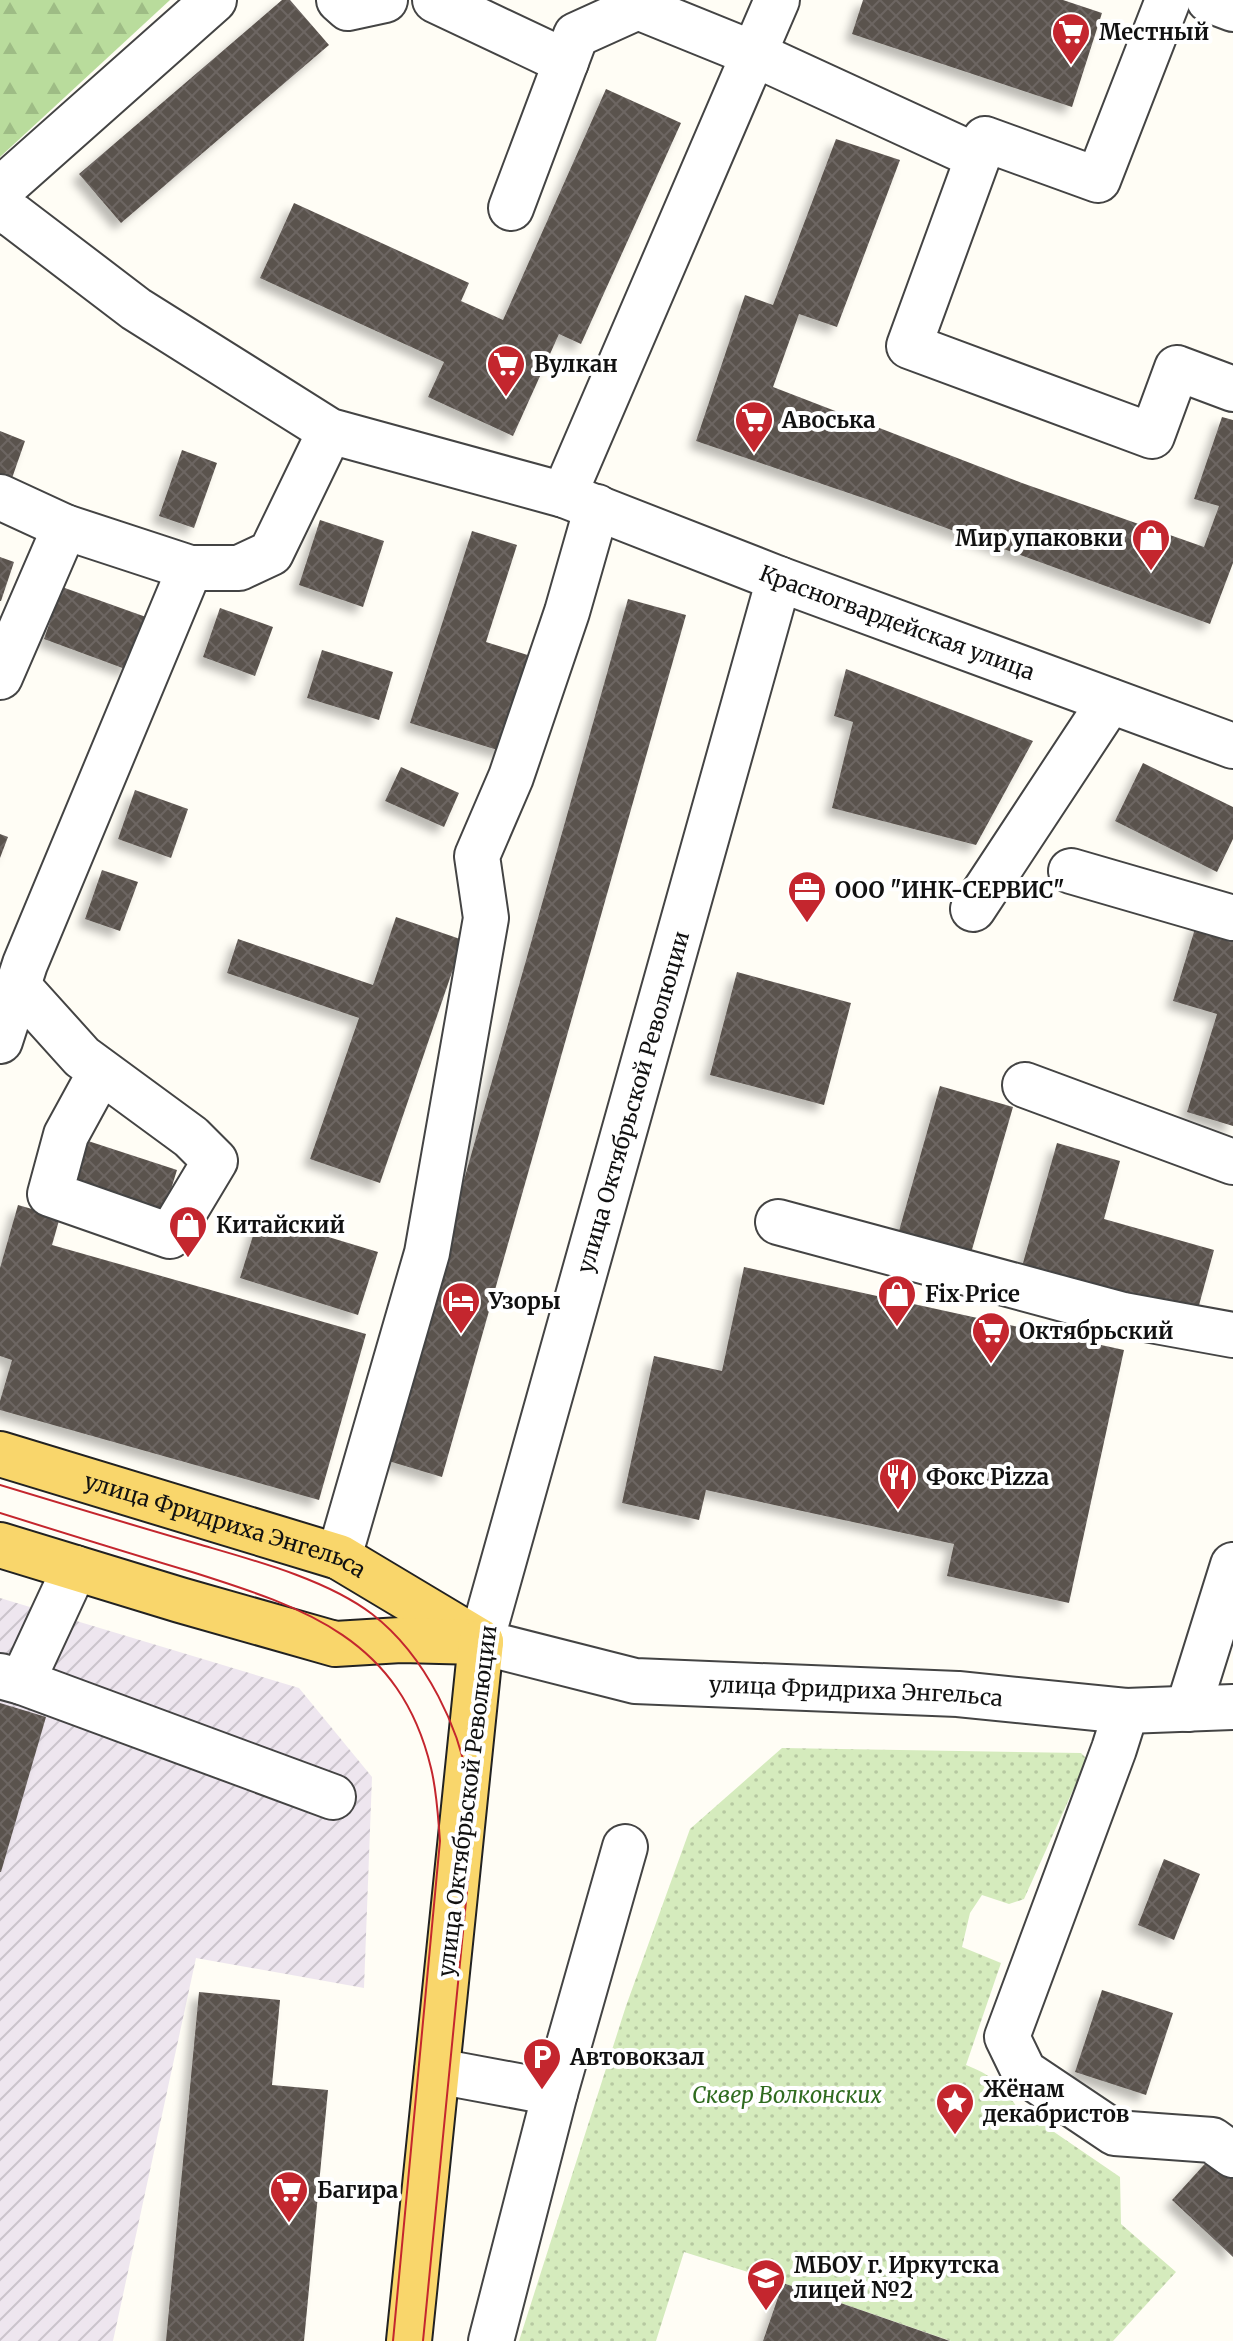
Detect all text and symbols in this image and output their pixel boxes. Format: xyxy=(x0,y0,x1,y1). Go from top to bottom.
supermarket icon: Местный xyxy=(1050,11,1092,66)
place label: Местный xyxy=(1099,18,1209,46)
supermarket icon: Вулкан xyxy=(485,343,527,398)
place label: Вулкан xyxy=(534,350,618,378)
supermarket icon: Авоська xyxy=(733,399,775,454)
place label: Авоська xyxy=(781,406,876,434)
shop icon: Мир упаковки xyxy=(1130,517,1172,572)
place label: Мир упаковки xyxy=(955,524,1123,552)
street label: Красногвардейская улица xyxy=(756,559,1039,686)
office icon: ООО "ИНК-СЕРВИС" xyxy=(786,869,828,924)
place label: ООО "ИНК-СЕРВИС" xyxy=(835,876,1065,904)
street label: улица Октябрьской Революции xyxy=(571,928,695,1276)
shop icon: Китайский xyxy=(167,1204,209,1259)
place label: Китайский xyxy=(216,1211,345,1239)
shop icon: Fix Price xyxy=(876,1273,918,1328)
hotel icon: Узоры xyxy=(440,1280,482,1335)
place label: Fix Price xyxy=(925,1280,1020,1308)
place label: Узоры xyxy=(488,1287,561,1315)
supermarket icon: Октябрьский xyxy=(970,1310,1012,1365)
place label: Октябрьский xyxy=(1019,1317,1174,1345)
restaurant icon: Фокс Pizza xyxy=(877,1456,919,1511)
place label: Фокс Pizza xyxy=(926,1463,1049,1491)
street label: улица Фридриха Энгельса xyxy=(81,1466,371,1584)
street label: улица Октябрьской Революции xyxy=(432,1623,502,1979)
street label: улица Фридриха Энгельса xyxy=(708,1670,1004,1712)
parking icon: Автовокзал xyxy=(521,2036,563,2091)
place label: Автовокзал xyxy=(569,2043,705,2071)
place label: Жёнам декабристов xyxy=(982,2075,1129,2128)
park label: Сквер Волконских xyxy=(692,2081,882,2109)
place icon: Жёнам декабристов xyxy=(934,2081,976,2136)
supermarket icon: Багира xyxy=(268,2169,310,2224)
place label: Багира xyxy=(317,2176,398,2204)
place label: МБОУ г. Иркутска лицей №2 xyxy=(794,2251,999,2304)
school or university icon: МБОУ г. Иркутска лицей №2 xyxy=(745,2257,787,2312)

